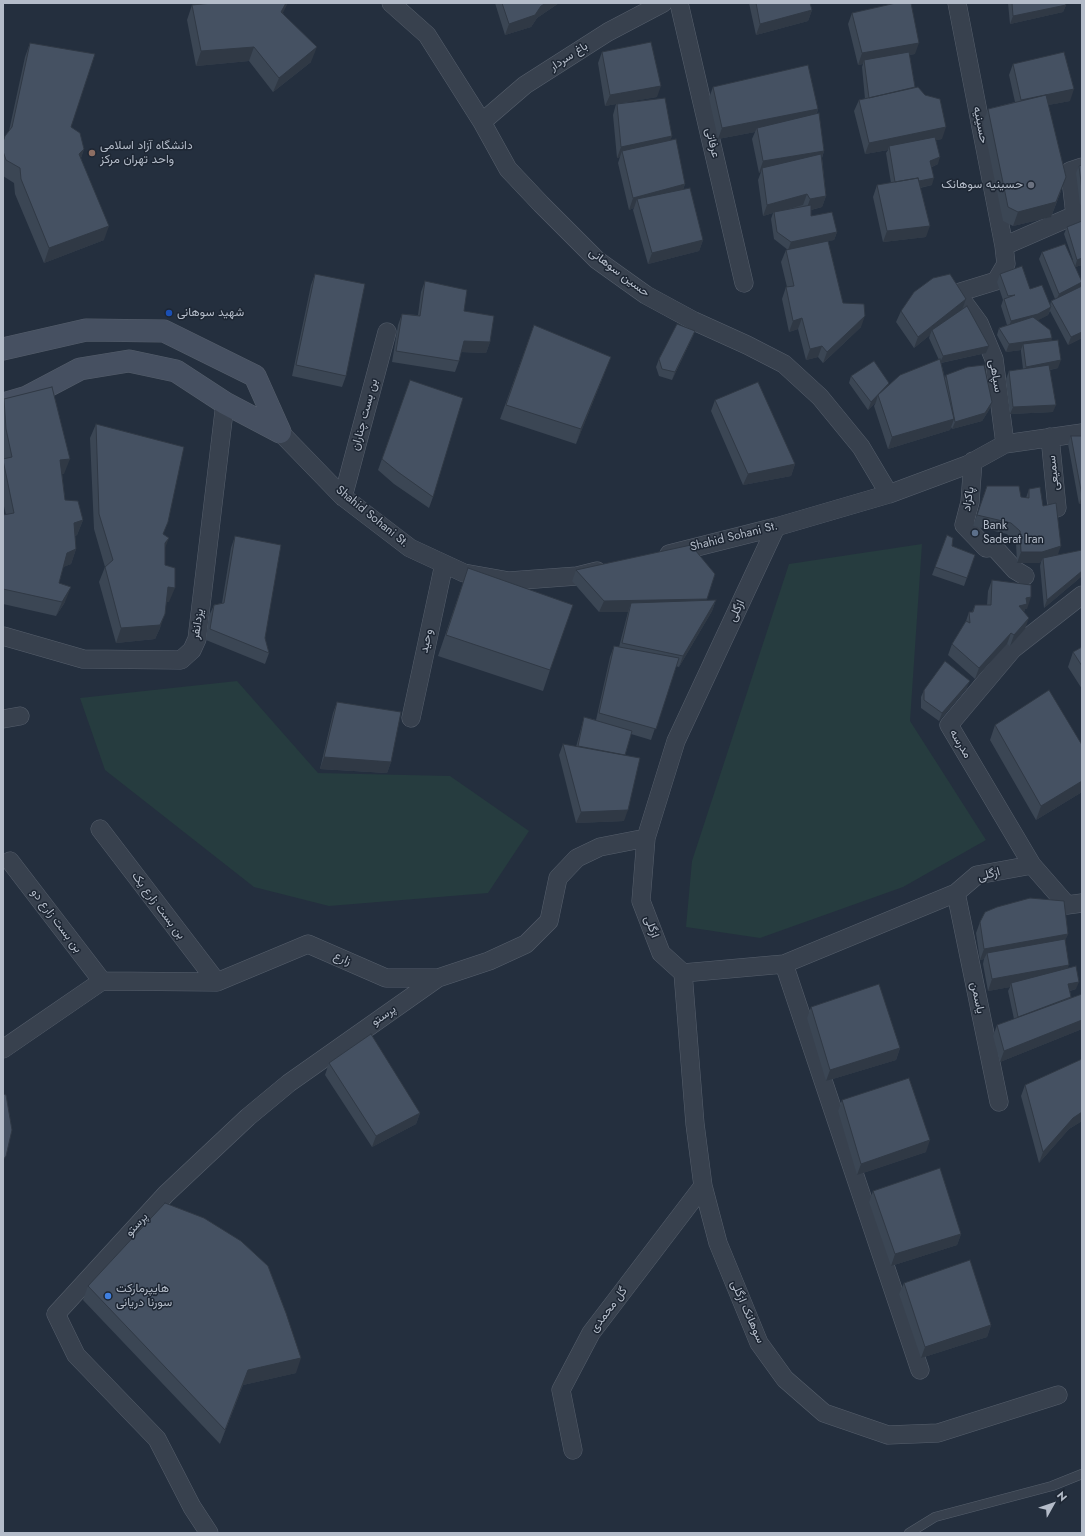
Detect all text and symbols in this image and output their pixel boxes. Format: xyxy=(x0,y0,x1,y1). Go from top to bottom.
street label: باغ سردار xyxy=(547,39,591,75)
street label: حسینیه xyxy=(969,105,991,145)
street label: عرفاتی xyxy=(702,127,722,159)
place label: دانشگاه آزاد اسلامی واحد تهران مرکز xyxy=(100,139,193,167)
marker: دانشگاه آزاد اسلامی واحد تهران مرکز xyxy=(87,148,97,158)
place label: حسینیه سوهانک xyxy=(941,178,1023,192)
marker: حسینیه سوهانک xyxy=(1026,180,1036,190)
street label: حسین سوهانی xyxy=(586,245,652,301)
place label: شهید سوهانی xyxy=(177,306,244,320)
marker: شهید سوهانی xyxy=(164,308,174,318)
street label: سپاهی xyxy=(985,358,1005,394)
street label: بن بست چناران xyxy=(349,378,381,452)
street label: سمیعی xyxy=(1045,455,1063,491)
street label: Shahid Sohani St. xyxy=(333,483,411,551)
street label: پاکزاد xyxy=(960,486,978,512)
street label: Shahid Sohani St. xyxy=(689,519,779,555)
place label: Bank Saderat Iran xyxy=(983,519,1044,547)
marker: Bank Saderat Iran xyxy=(970,528,980,538)
street label: ازگلی xyxy=(726,598,748,624)
street label: یزدانفر xyxy=(189,608,207,640)
street label: وحید xyxy=(417,628,437,654)
street label: مدرسه xyxy=(946,727,974,761)
street label: ازگلی xyxy=(976,865,1002,885)
street label: بن بست زارع یک xyxy=(128,870,188,942)
street label: بن بست زارع دو xyxy=(27,886,85,956)
street label: ازگلی xyxy=(640,914,662,940)
street label: زارع xyxy=(331,949,353,969)
street label: یاسمن xyxy=(967,981,987,1015)
street label: پرستو xyxy=(369,1002,399,1030)
street label: پرستو xyxy=(123,1210,151,1240)
street label: سوهانک ازگلی xyxy=(727,1278,767,1346)
place label: هایپرمارکت سورنا دریانی xyxy=(116,1282,172,1310)
street label: گل محمدی xyxy=(587,1284,631,1336)
marker: هایپرمارکت سورنا دریانی xyxy=(103,1291,113,1301)
north arrow xyxy=(1033,1484,1073,1524)
text: N xyxy=(1053,1488,1071,1505)

